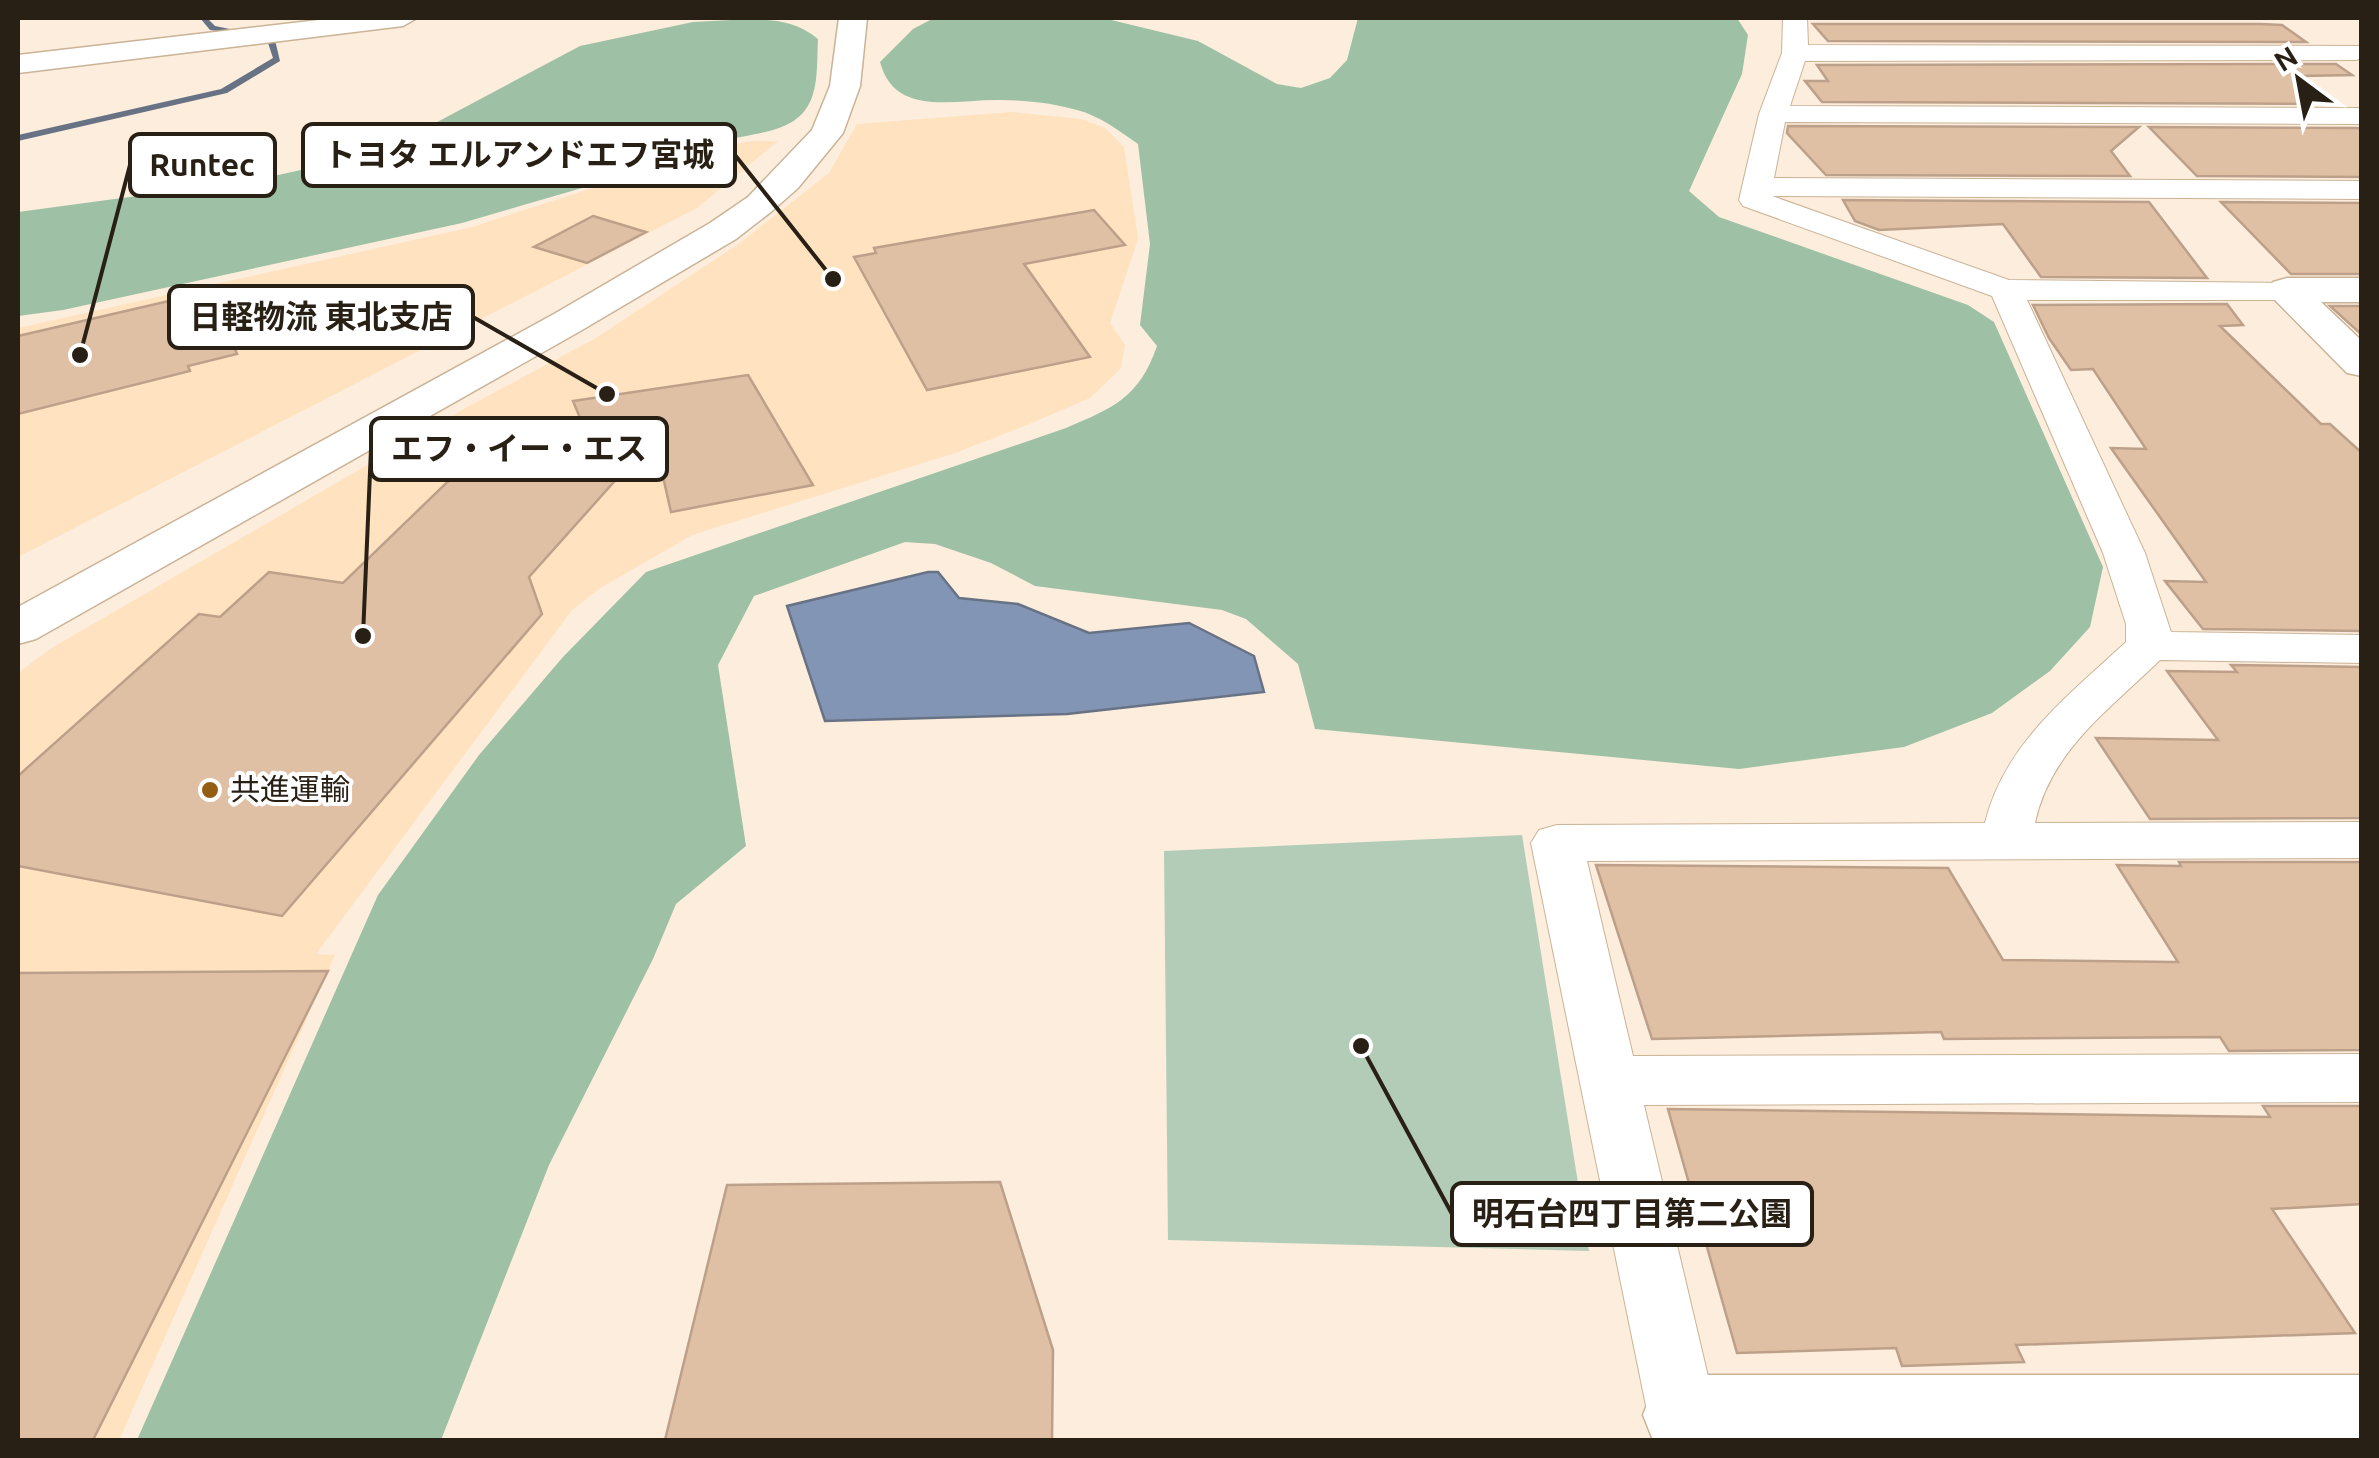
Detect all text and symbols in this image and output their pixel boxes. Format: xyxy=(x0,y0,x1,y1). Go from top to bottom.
north arrow xyxy=(2249,30,2349,130)
text: N xyxy=(2268,40,2303,77)
callout: トヨタ エルアンドエフ宮城 xyxy=(303,124,735,186)
callout: Runtec xyxy=(130,134,275,196)
text: トヨタ エルアンドエフ宮城 xyxy=(324,136,714,172)
text: Runtec xyxy=(149,146,255,182)
callout: 日軽物流 東北支店 xyxy=(169,286,473,348)
text: 日軽物流 東北支店 xyxy=(189,298,453,334)
callout: エフ・イー・エス xyxy=(371,418,667,480)
text: エフ・イー・エス xyxy=(391,430,647,466)
place label: 共進運輸 xyxy=(230,772,350,806)
marker: 共進運輸 xyxy=(199,779,221,801)
callout: 明石台四丁目第二公園 xyxy=(1452,1183,1812,1245)
text: 明石台四丁目第二公園 xyxy=(1472,1195,1792,1231)

